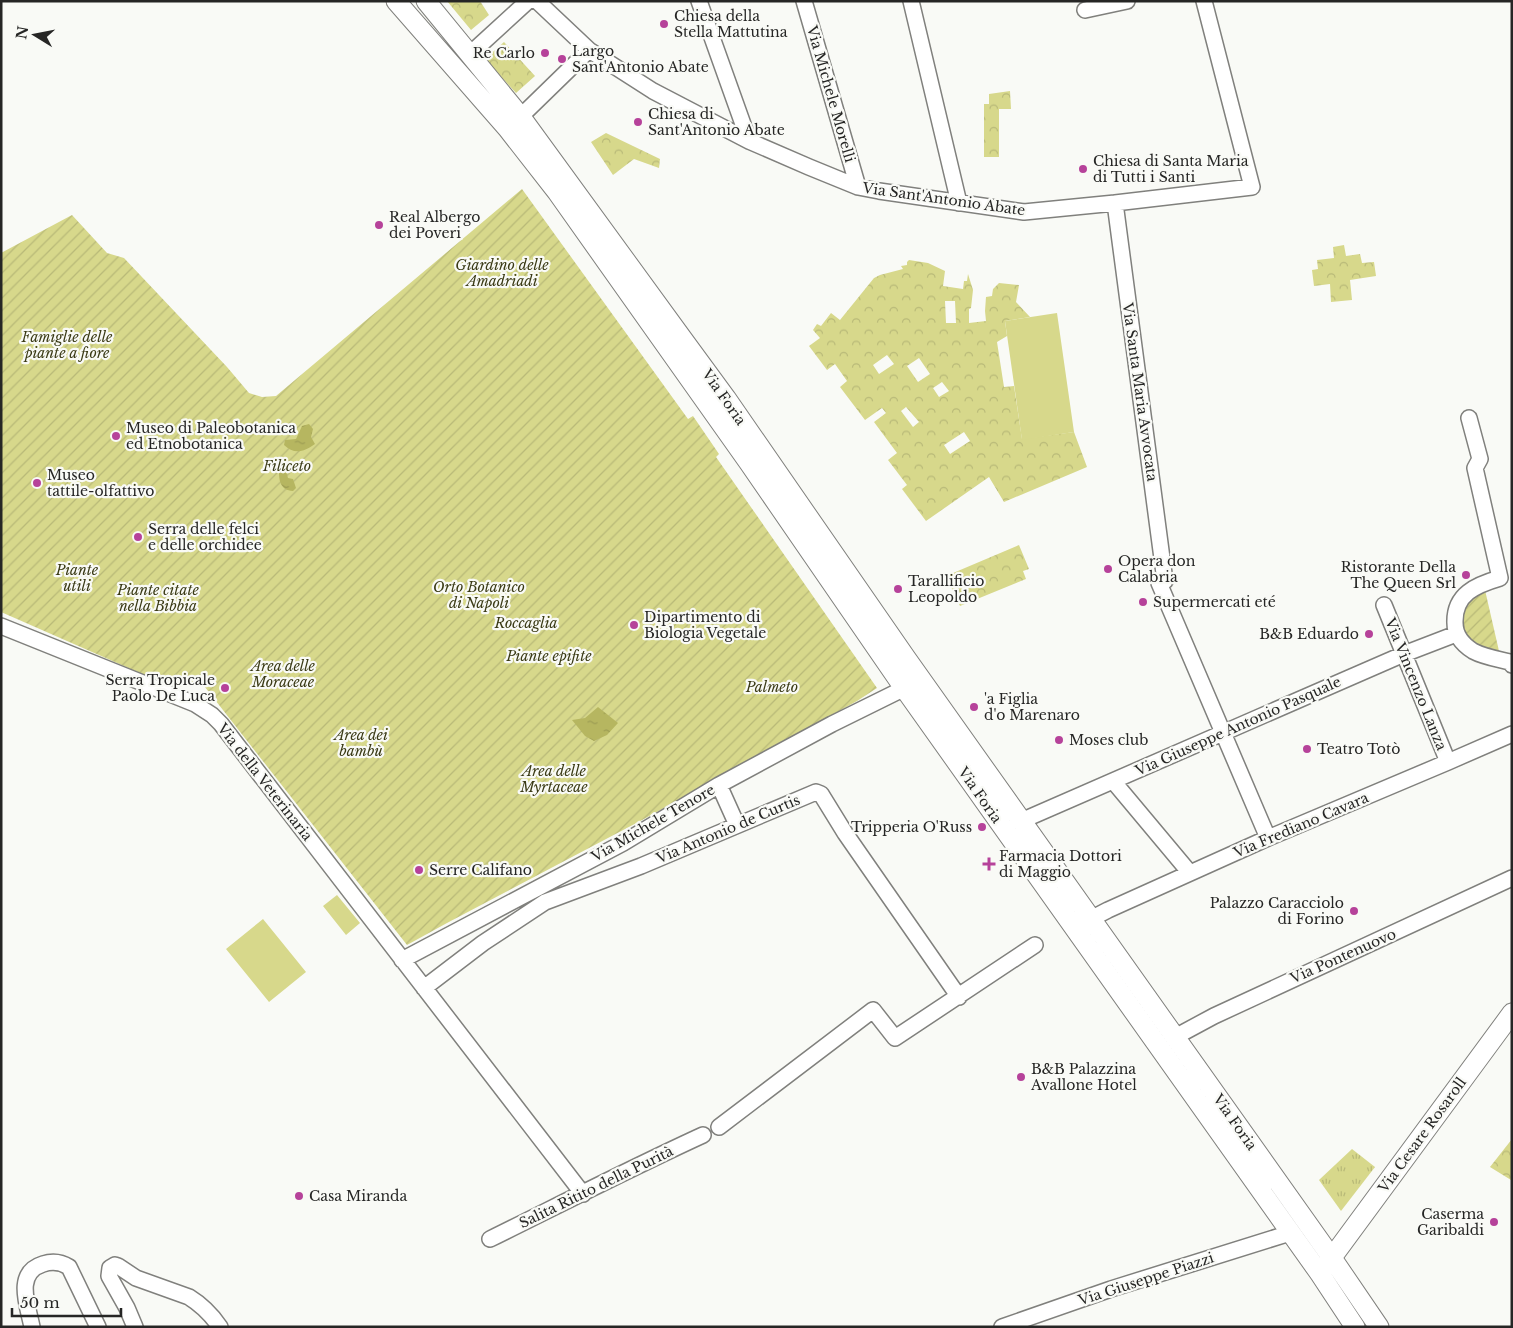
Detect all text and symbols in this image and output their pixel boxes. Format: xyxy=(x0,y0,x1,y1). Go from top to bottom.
place label: Chiesa della Stella Mattutina xyxy=(674,7,788,41)
north arrow xyxy=(10,10,60,60)
marker: Chiesa della Stella Mattutina xyxy=(658,18,670,30)
street label: Via Michele Morelli xyxy=(803,23,859,165)
text: N xyxy=(12,25,32,41)
place label: Largo Sant'Antonio Abate xyxy=(572,42,709,76)
place label: Re Carlo xyxy=(473,44,535,62)
marker: Re Carlo xyxy=(539,47,551,59)
marker: Largo Sant'Antonio Abate xyxy=(556,53,568,65)
place label: Chiesa di Sant'Antonio Abate xyxy=(648,105,785,139)
marker: Chiesa di Sant'Antonio Abate xyxy=(632,116,644,128)
place label: Chiesa di Santa Maria di Tutti i Santi xyxy=(1093,152,1249,186)
marker: Chiesa di Santa Maria di Tutti i Santi xyxy=(1077,163,1089,175)
street label: Via Sant'Antonio Abate xyxy=(861,179,1026,219)
place label: Real Albergo dei Poveri xyxy=(389,208,480,242)
marker: Real Albergo dei Poveri xyxy=(373,219,385,231)
park label: Giardino delle Amadriadi xyxy=(455,256,549,290)
street label: Via Santa Maria Avvocata xyxy=(1118,300,1161,483)
park label: Famiglie delle piante a fiore xyxy=(21,328,113,362)
street label: Via Foria xyxy=(698,365,750,429)
place label: Museo di Paleobotanica ed Etnobotanica xyxy=(126,419,296,453)
marker: Museo di Paleobotanica ed Etnobotanica xyxy=(110,430,122,442)
park label: Filiceto xyxy=(262,457,311,475)
place label: Museo tattile-olfattivo xyxy=(47,466,154,500)
marker: Museo tattile-olfattivo xyxy=(31,477,43,489)
place label: Serra delle felci e delle orchidee xyxy=(148,520,262,554)
marker: Serra delle felci e delle orchidee xyxy=(132,531,144,543)
place label: Opera don Calabria xyxy=(1118,552,1196,586)
place label: Ristorante Della The Queen Srl xyxy=(1341,558,1456,592)
park label: Piante utili xyxy=(55,561,99,595)
marker: Opera don Calabria xyxy=(1102,563,1114,575)
marker: Ristorante Della The Queen Srl xyxy=(1460,569,1472,581)
place label: Tarallificio Leopoldo xyxy=(908,572,984,606)
park label: Orto Botanico di Napoli xyxy=(433,578,525,612)
park label: Piante citate nella Bibbia xyxy=(116,581,200,615)
marker: Tarallificio Leopoldo xyxy=(892,583,904,595)
place label: Supermercati eté xyxy=(1153,593,1276,611)
marker: Supermercati eté xyxy=(1137,596,1149,608)
place label: Dipartimento di Biologia Vegetale xyxy=(644,608,766,642)
park label: Roccaglia xyxy=(494,614,557,632)
street label: Via Vincenzo Lanza xyxy=(1381,614,1451,753)
marker: Dipartimento di Biologia Vegetale xyxy=(628,619,640,631)
place label: B&B Eduardo xyxy=(1259,625,1359,643)
marker: B&B Eduardo xyxy=(1363,628,1375,640)
park label: Piante epifite xyxy=(505,647,592,665)
park label: Area delle Moraceae xyxy=(249,657,316,691)
place label: Serra Tropicale Paolo De Luca xyxy=(105,671,215,705)
street label: Via Giuseppe Antonio Pasquale xyxy=(1131,672,1344,780)
park label: Palmeto xyxy=(745,678,798,696)
marker: Serra Tropicale Paolo De Luca xyxy=(219,682,231,694)
place label: 'a Figlia d'o Marenaro xyxy=(984,690,1080,724)
marker: 'a Figlia d'o Marenaro xyxy=(968,701,980,713)
street label: Via della Veterinaria xyxy=(213,719,317,844)
park label: Area dei bambù xyxy=(332,726,388,760)
place label: Moses club xyxy=(1069,731,1148,749)
marker: Moses club xyxy=(1053,734,1065,746)
place label: Teatro Totò xyxy=(1317,740,1400,758)
marker: Teatro Totò xyxy=(1301,743,1313,755)
park label: Area delle Myrtaceae xyxy=(519,762,588,796)
street label: Via Foria xyxy=(954,763,1006,827)
street label: Via Michele Tenore xyxy=(587,780,718,866)
street label: Via Frediano Cavara xyxy=(1230,788,1372,862)
street label: Via Antonio de Curtis xyxy=(653,791,803,868)
place label: Tripperia O'Russ xyxy=(851,818,972,836)
marker: Tripperia O'Russ xyxy=(976,821,988,833)
place label: Farmacia Dottori di Maggio xyxy=(999,847,1122,881)
marker: Farmacia Dottori di Maggio xyxy=(983,858,995,870)
place label: Serre Califano xyxy=(429,861,532,879)
marker: Serre Califano xyxy=(413,864,425,876)
place label: Palazzo Caracciolo di Forino xyxy=(1210,894,1344,928)
marker: Palazzo Caracciolo di Forino xyxy=(1348,905,1360,917)
street label: Via Pontenuovo xyxy=(1286,925,1399,988)
place label: B&B Palazzina Avallone Hotel xyxy=(1030,1060,1137,1094)
marker: B&B Palazzina Avallone Hotel xyxy=(1015,1071,1027,1083)
street label: Via Cesare Rosaroll xyxy=(1374,1073,1470,1197)
street label: Via Foria xyxy=(1209,1090,1261,1154)
street label: Salita Ritito della Purità xyxy=(516,1142,676,1232)
place label: Casa Miranda xyxy=(309,1187,408,1205)
marker: Casa Miranda xyxy=(293,1190,305,1202)
place label: Caserma Garibaldi xyxy=(1417,1205,1484,1239)
marker: Caserma Garibaldi xyxy=(1488,1216,1500,1228)
street label: Via Giuseppe Piazzi xyxy=(1075,1249,1216,1310)
scale bar xyxy=(12,1286,121,1318)
text: 50 m xyxy=(20,1293,60,1312)

